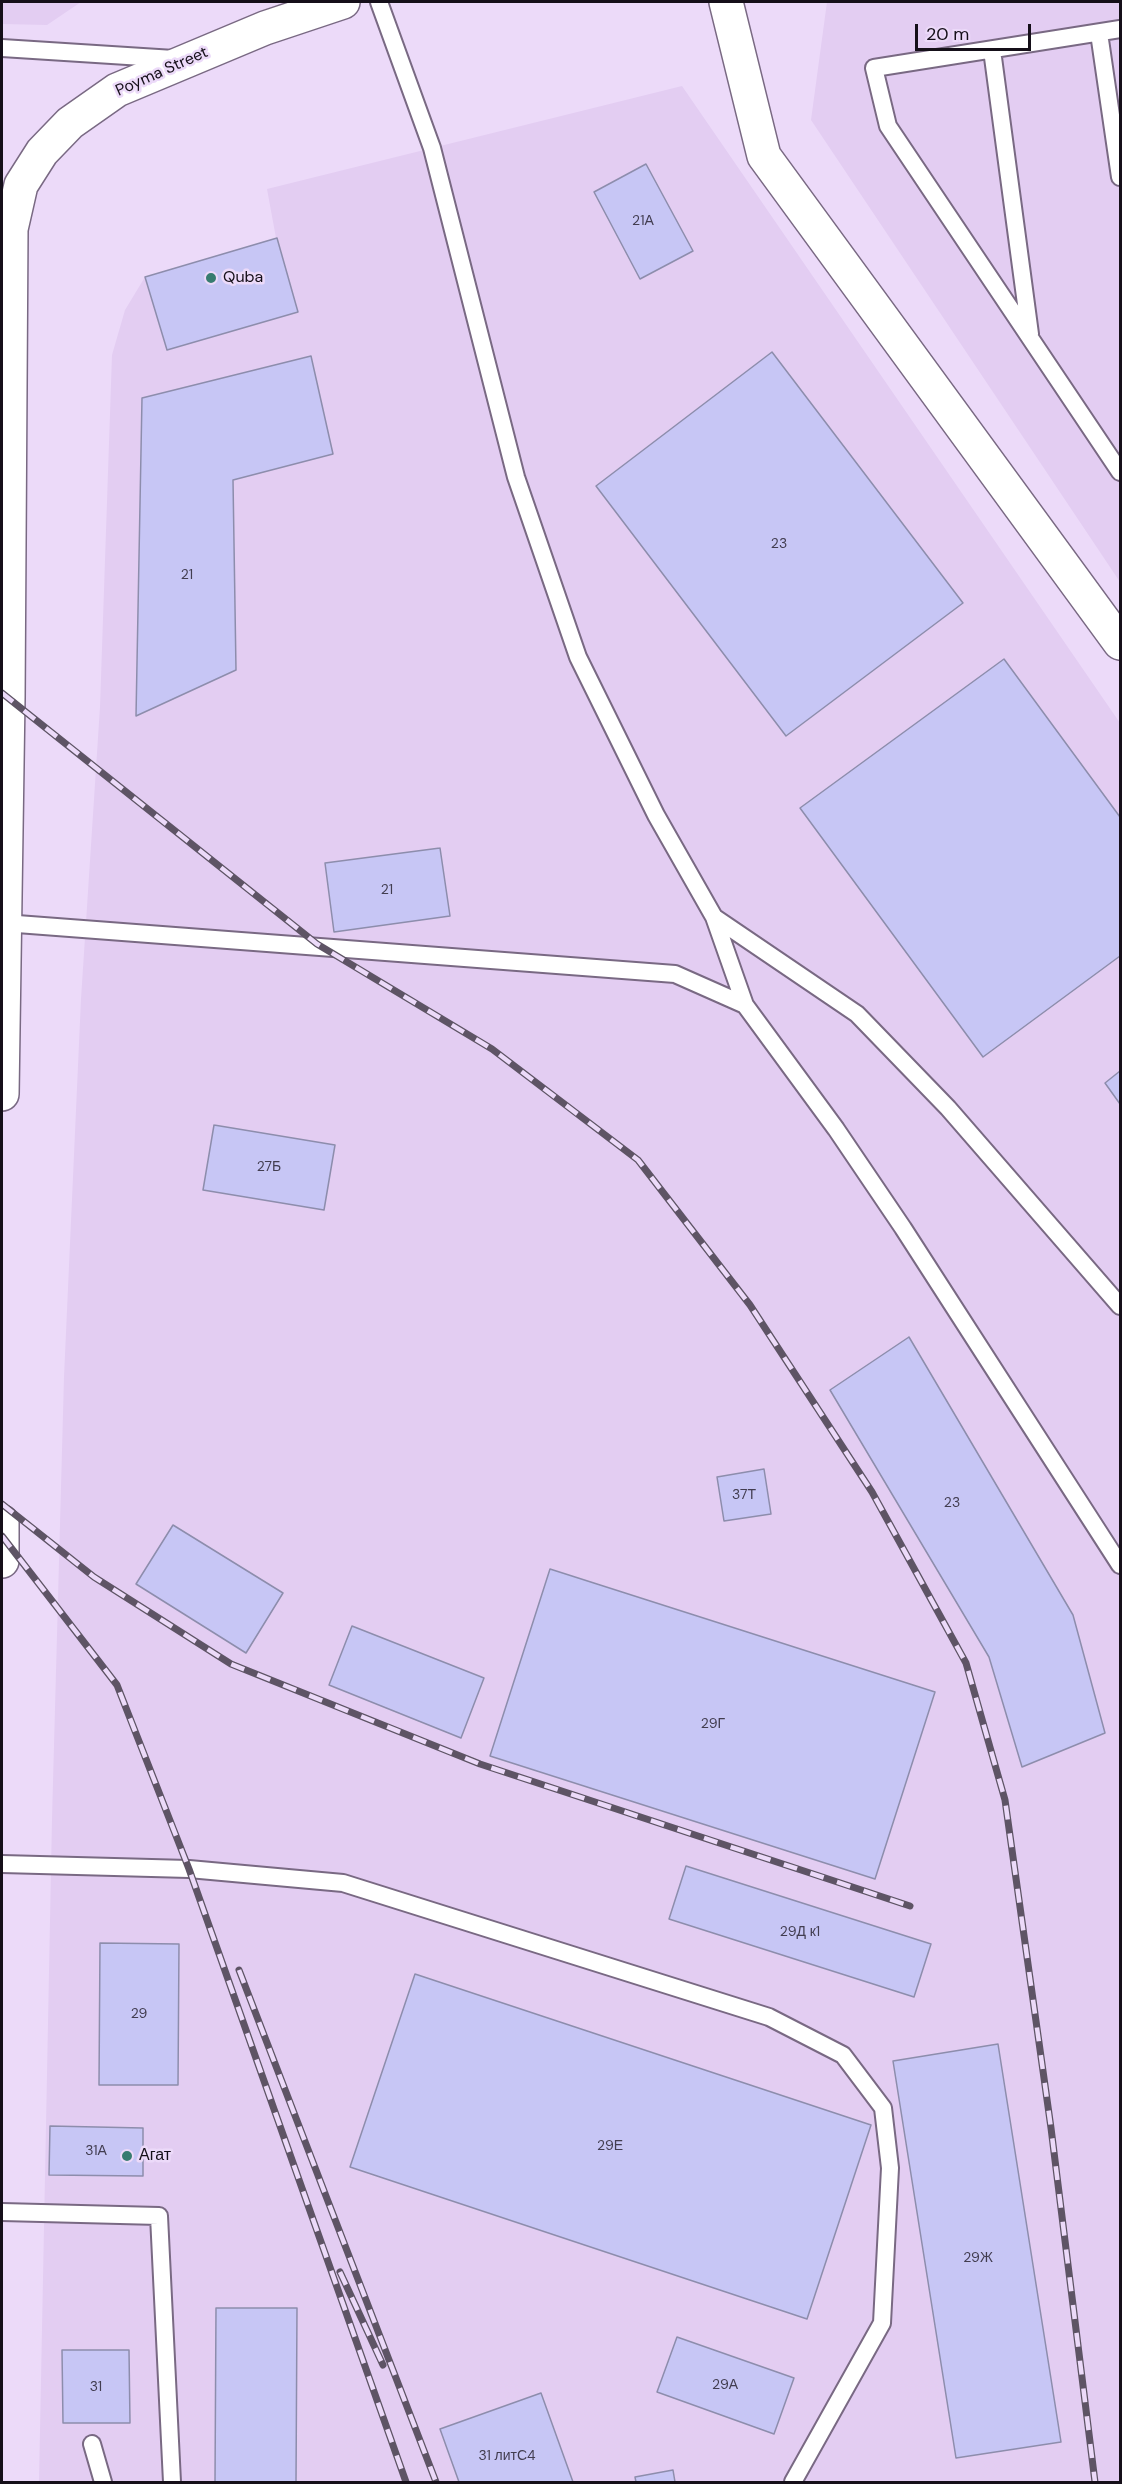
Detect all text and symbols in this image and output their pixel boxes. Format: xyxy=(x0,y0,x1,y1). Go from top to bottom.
scale bar xyxy=(918,12,1034,50)
text: 20 m xyxy=(926,22,969,46)
street label: Poyma Street xyxy=(113,43,211,101)
house number: 21А xyxy=(632,213,654,229)
place label: Quba xyxy=(223,268,263,288)
marker: Quba xyxy=(204,271,218,285)
house number: 23 xyxy=(771,536,787,552)
house number: 21 xyxy=(181,567,193,583)
house number: 21 xyxy=(381,882,393,898)
house number: 27Б xyxy=(257,1159,281,1175)
house number: 37Т xyxy=(732,1487,756,1503)
house number: 23 xyxy=(944,1495,960,1511)
house number: 29Г xyxy=(701,1716,725,1732)
house number: 29Д к1 xyxy=(780,1924,820,1940)
house number: 29 xyxy=(131,2006,147,2022)
house number: 29Е xyxy=(597,2138,623,2154)
house number: 31А xyxy=(85,2143,107,2159)
place label: Агат xyxy=(139,2146,171,2166)
marker: Агат xyxy=(120,2149,134,2163)
house number: 29Ж xyxy=(963,2250,993,2266)
house number: 29А xyxy=(712,2377,738,2393)
house number: 31 xyxy=(90,2379,102,2395)
house number: 31 литС4 xyxy=(478,2448,536,2464)

